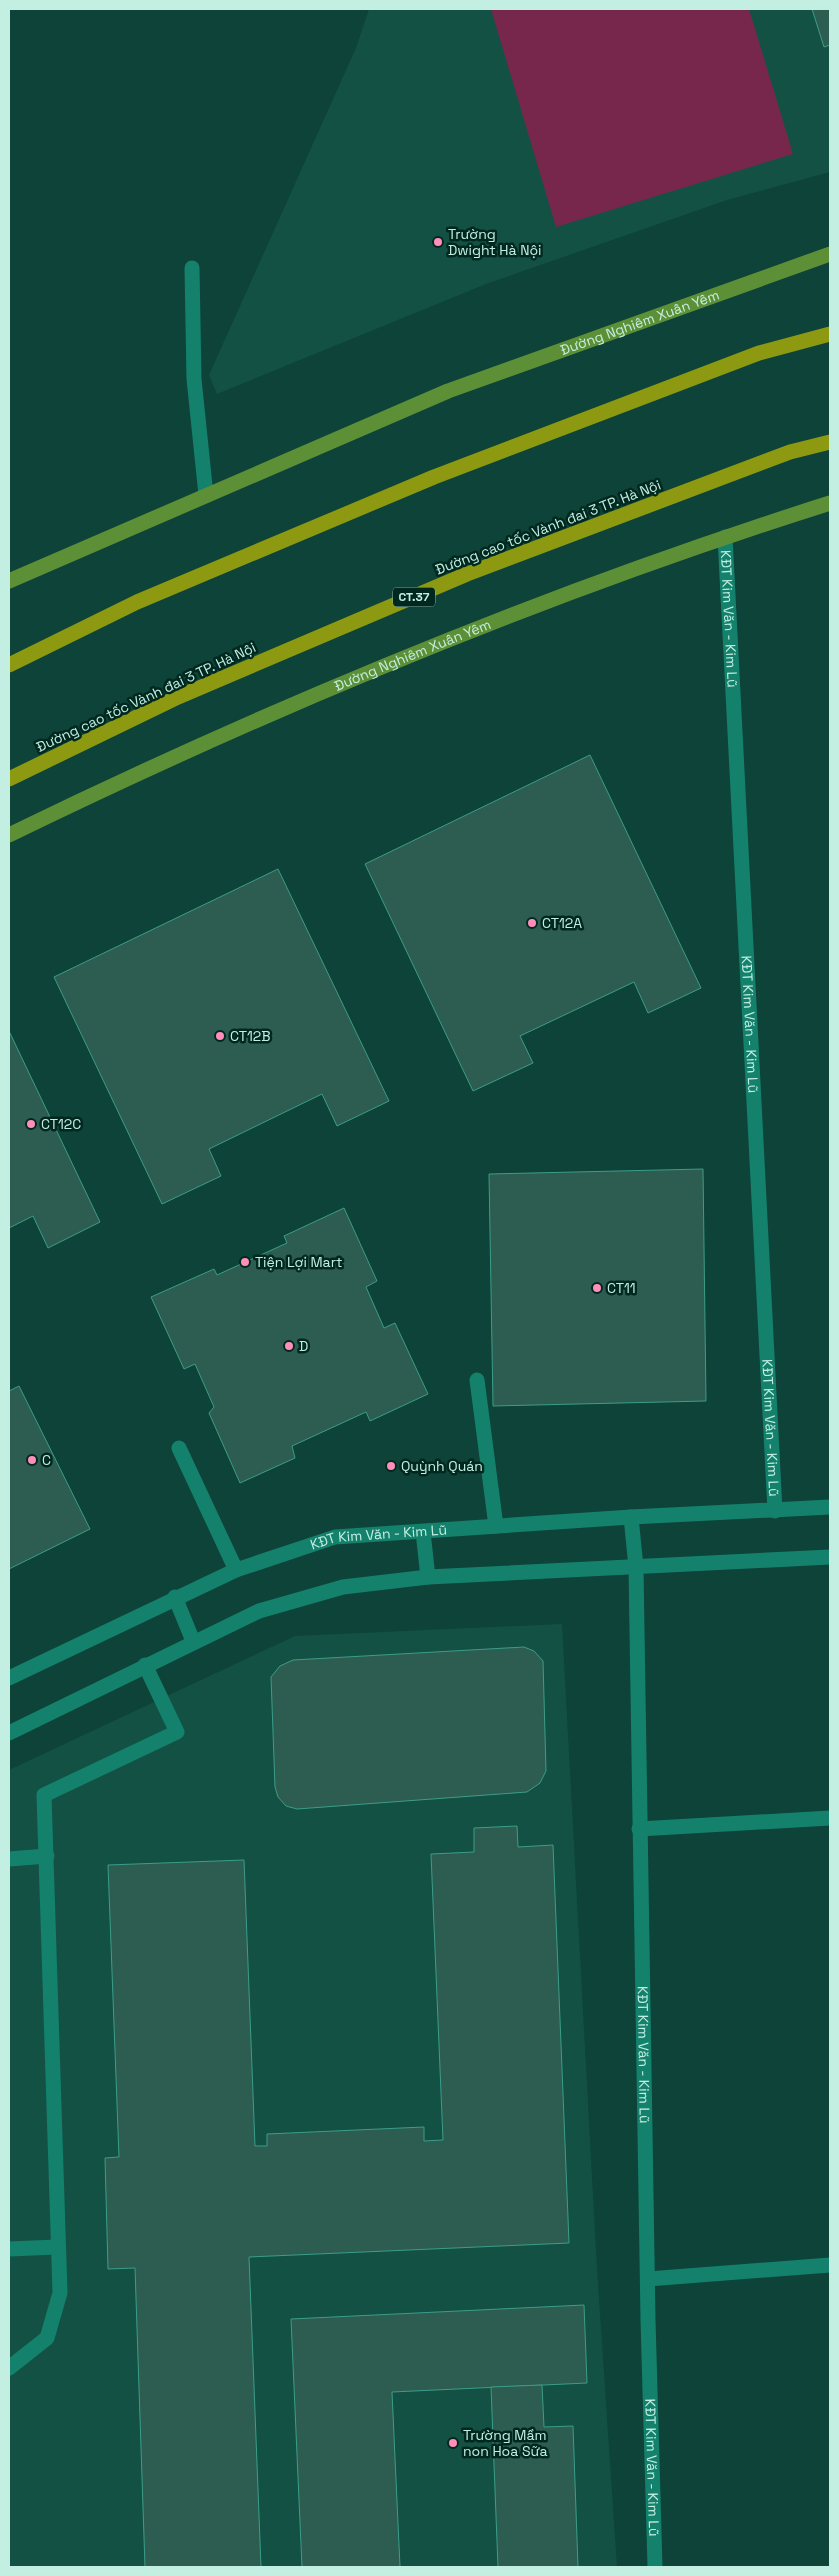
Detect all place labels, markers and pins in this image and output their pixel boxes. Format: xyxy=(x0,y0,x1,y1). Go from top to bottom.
place label: Trường Dwight Hà Nội xyxy=(448,225,542,259)
marker: Trường Dwight Hà Nội xyxy=(432,236,444,248)
place label: CT12A xyxy=(542,914,582,932)
marker: CT12A xyxy=(526,917,538,929)
place label: CT12B xyxy=(230,1027,271,1045)
marker: CT12B xyxy=(214,1030,226,1042)
place label: CT12C xyxy=(41,1115,81,1133)
marker: CT12C xyxy=(25,1118,37,1130)
place label: Tiện Lợi Mart xyxy=(255,1253,342,1271)
marker: Tiện Lợi Mart xyxy=(239,1256,251,1268)
place label: CT11 xyxy=(607,1279,636,1297)
marker: CT11 xyxy=(591,1282,603,1294)
place label: D xyxy=(299,1337,308,1355)
marker: D xyxy=(283,1340,295,1352)
place label: C xyxy=(42,1451,51,1469)
marker: C xyxy=(26,1454,38,1466)
place label: Quỳnh Quán xyxy=(401,1457,483,1475)
marker: Quỳnh Quán xyxy=(385,1460,397,1472)
place label: Trường Mầm non Hoa Sữa xyxy=(463,2426,548,2460)
marker: Trường Mầm non Hoa Sữa xyxy=(447,2437,459,2449)

